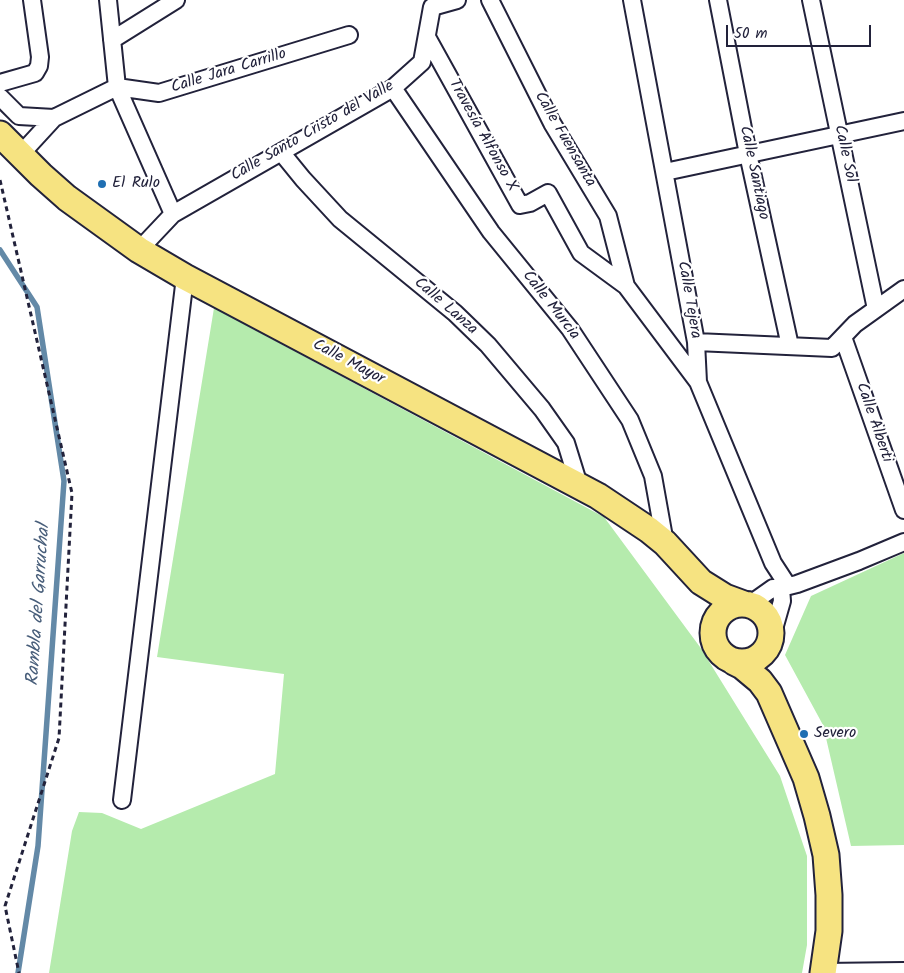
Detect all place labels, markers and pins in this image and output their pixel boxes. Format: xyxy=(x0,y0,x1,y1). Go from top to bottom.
place label: El Rulo xyxy=(112,174,160,194)
marker: El Rulo xyxy=(96,178,108,190)
place label: Severo xyxy=(814,724,856,744)
marker: Severo xyxy=(798,728,810,740)

